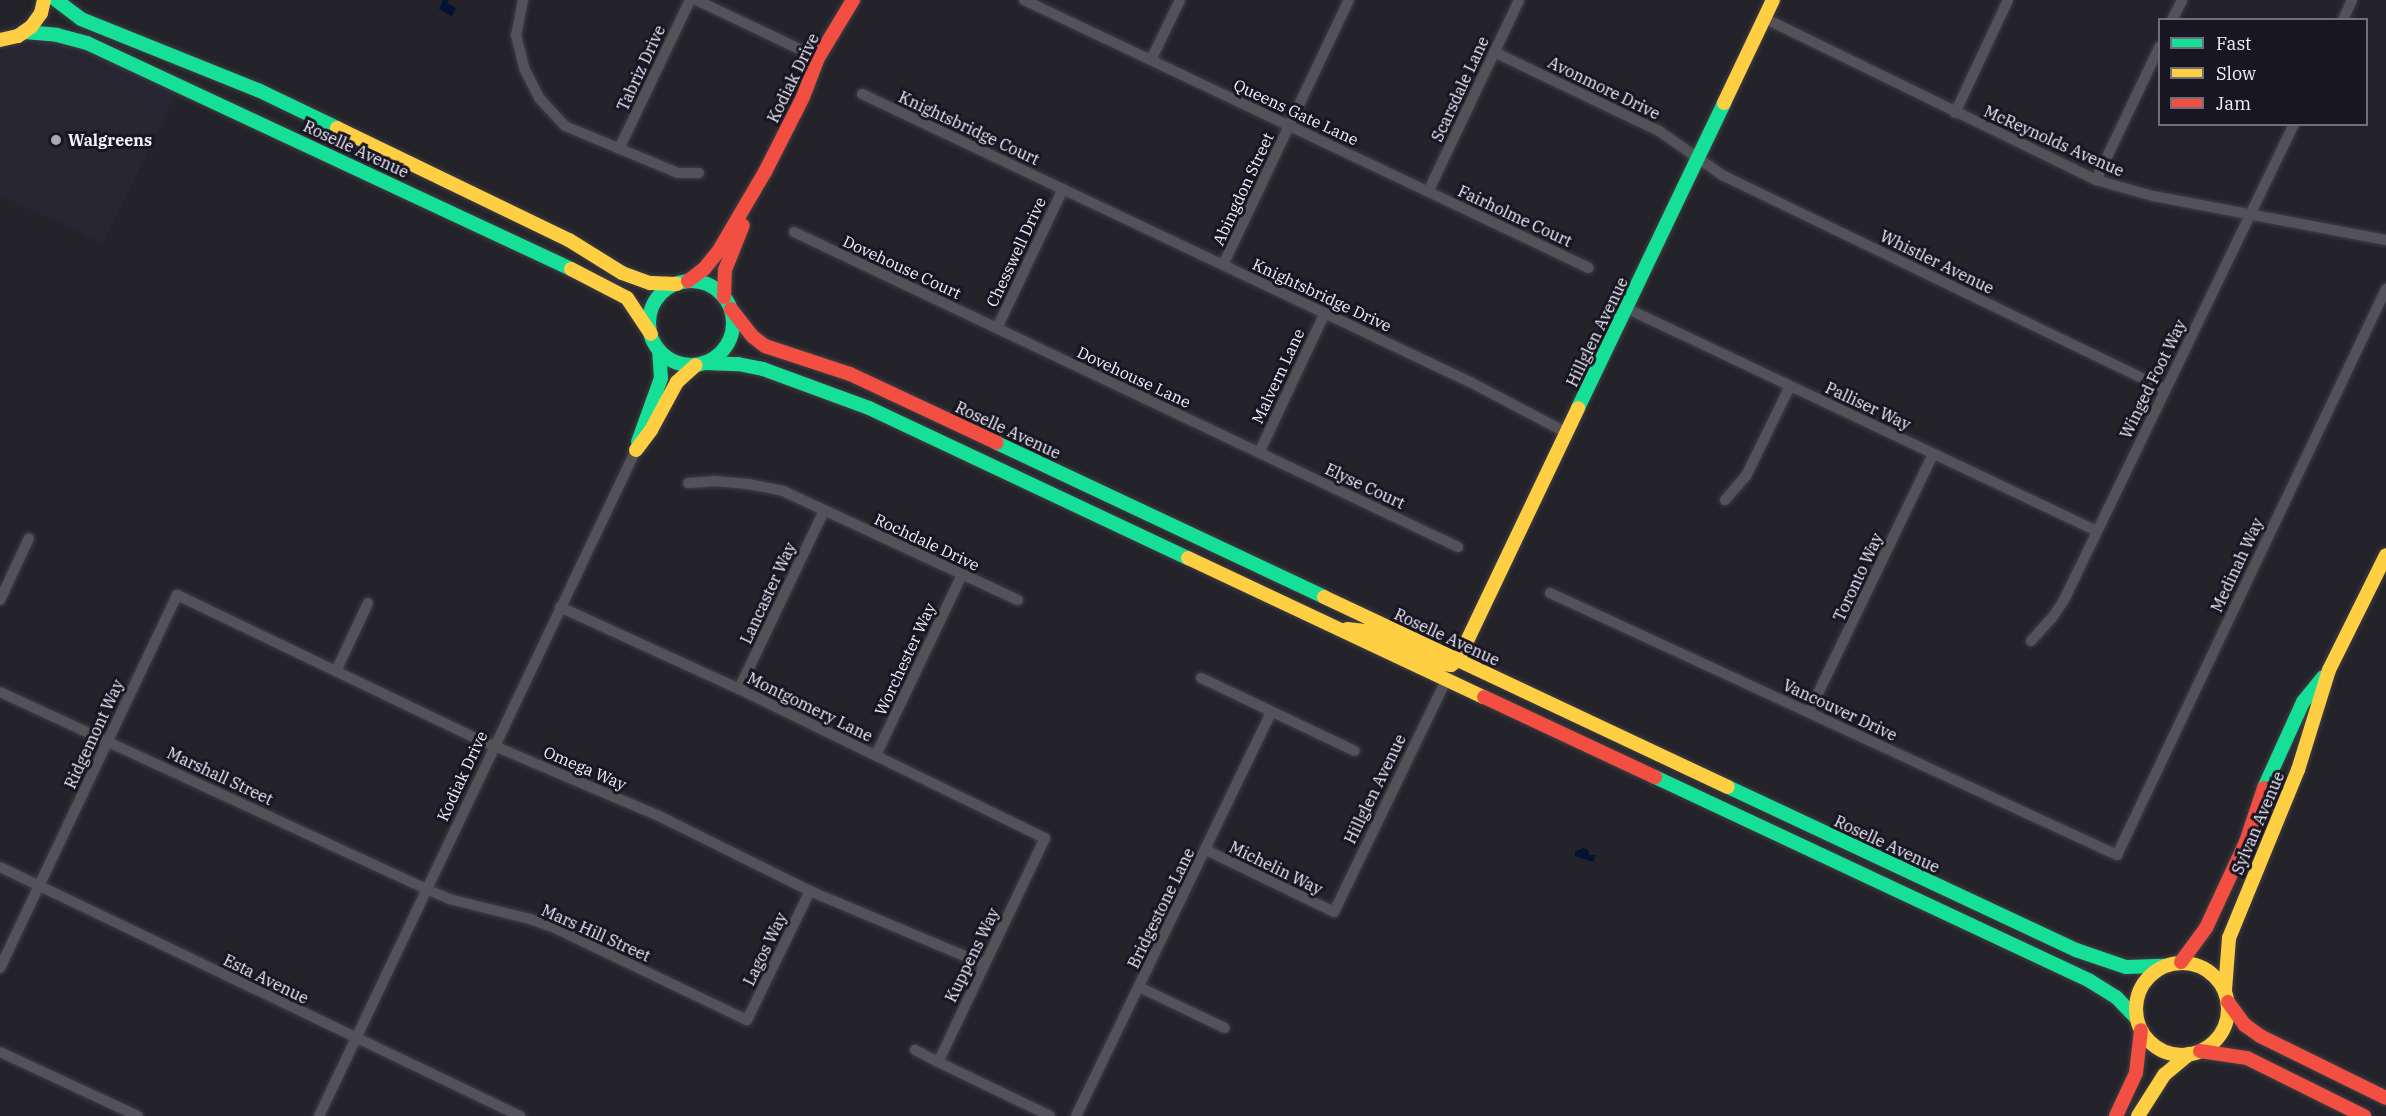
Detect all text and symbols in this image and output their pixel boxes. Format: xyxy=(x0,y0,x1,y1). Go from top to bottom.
legend xyxy=(2158,18,2368,126)
street label: Tabriz Drive xyxy=(613,22,669,114)
street label: Kodiak Drive xyxy=(763,30,823,126)
text: Fast xyxy=(2216,32,2251,55)
street label: Scarsdale Lane xyxy=(1427,33,1493,145)
street label: Avonmore Drive xyxy=(1545,53,1663,123)
text: Slow xyxy=(2216,62,2256,85)
street label: Queens Gate Lane xyxy=(1231,75,1361,149)
street label: Knightsbridge Court xyxy=(896,87,1042,169)
text: Jam xyxy=(2216,92,2251,115)
street label: McReynolds Avenue xyxy=(1981,101,2127,181)
street label: Roselle Avenue xyxy=(300,116,412,182)
place label: Walgreens xyxy=(68,130,152,150)
street label: Abingdon Street xyxy=(1209,130,1277,248)
marker: Walgreens xyxy=(49,133,63,147)
street label: Fairholme Court xyxy=(1455,181,1575,251)
street label: Chesswell Drive xyxy=(982,194,1050,310)
street label: Whistler Avenue xyxy=(1877,226,1997,298)
street label: Dovehouse Court xyxy=(840,231,964,303)
street label: Knightsbridge Drive xyxy=(1249,254,1395,336)
street label: Hillglen Avenue xyxy=(1562,274,1632,390)
street label: Winged Foot Way xyxy=(2116,316,2190,442)
street label: Malvern Lane xyxy=(1248,325,1308,427)
street label: Dovehouse Lane xyxy=(1074,342,1194,412)
street label: Palliser Way xyxy=(1822,378,1914,434)
street label: Roselle Avenue xyxy=(952,397,1064,463)
street label: Elyse Court xyxy=(1322,459,1408,513)
street label: Rochdale Drive xyxy=(871,509,983,575)
street label: Medinah Way xyxy=(2207,515,2267,615)
street label: Toronto Way xyxy=(1829,530,1887,624)
street label: Lancaster Way xyxy=(736,539,800,647)
street label: Worchester Way xyxy=(871,600,939,718)
street label: Roselle Avenue xyxy=(1391,604,1503,670)
street label: Montgomery Lane xyxy=(744,668,876,746)
street label: Vancouver Drive xyxy=(1780,675,1900,745)
street label: Ridgemont Way xyxy=(60,676,128,792)
street label: Kodiak Drive xyxy=(433,728,491,824)
street label: Hillglen Avenue xyxy=(1340,731,1410,847)
street label: Omega Way xyxy=(541,742,629,794)
street label: Marshall Street xyxy=(164,743,276,809)
street label: Sylvan Avenue xyxy=(2228,769,2288,877)
street label: Roselle Avenue xyxy=(1831,811,1943,877)
street label: Michelin Way xyxy=(1226,837,1326,899)
street label: Bridgestone Lane xyxy=(1124,845,1198,971)
street label: Mars Hill Street xyxy=(539,900,653,966)
street label: Kuppens Way xyxy=(941,905,1003,1005)
street label: Lagos Way xyxy=(739,909,791,989)
street label: Esta Avenue xyxy=(220,950,312,1008)

